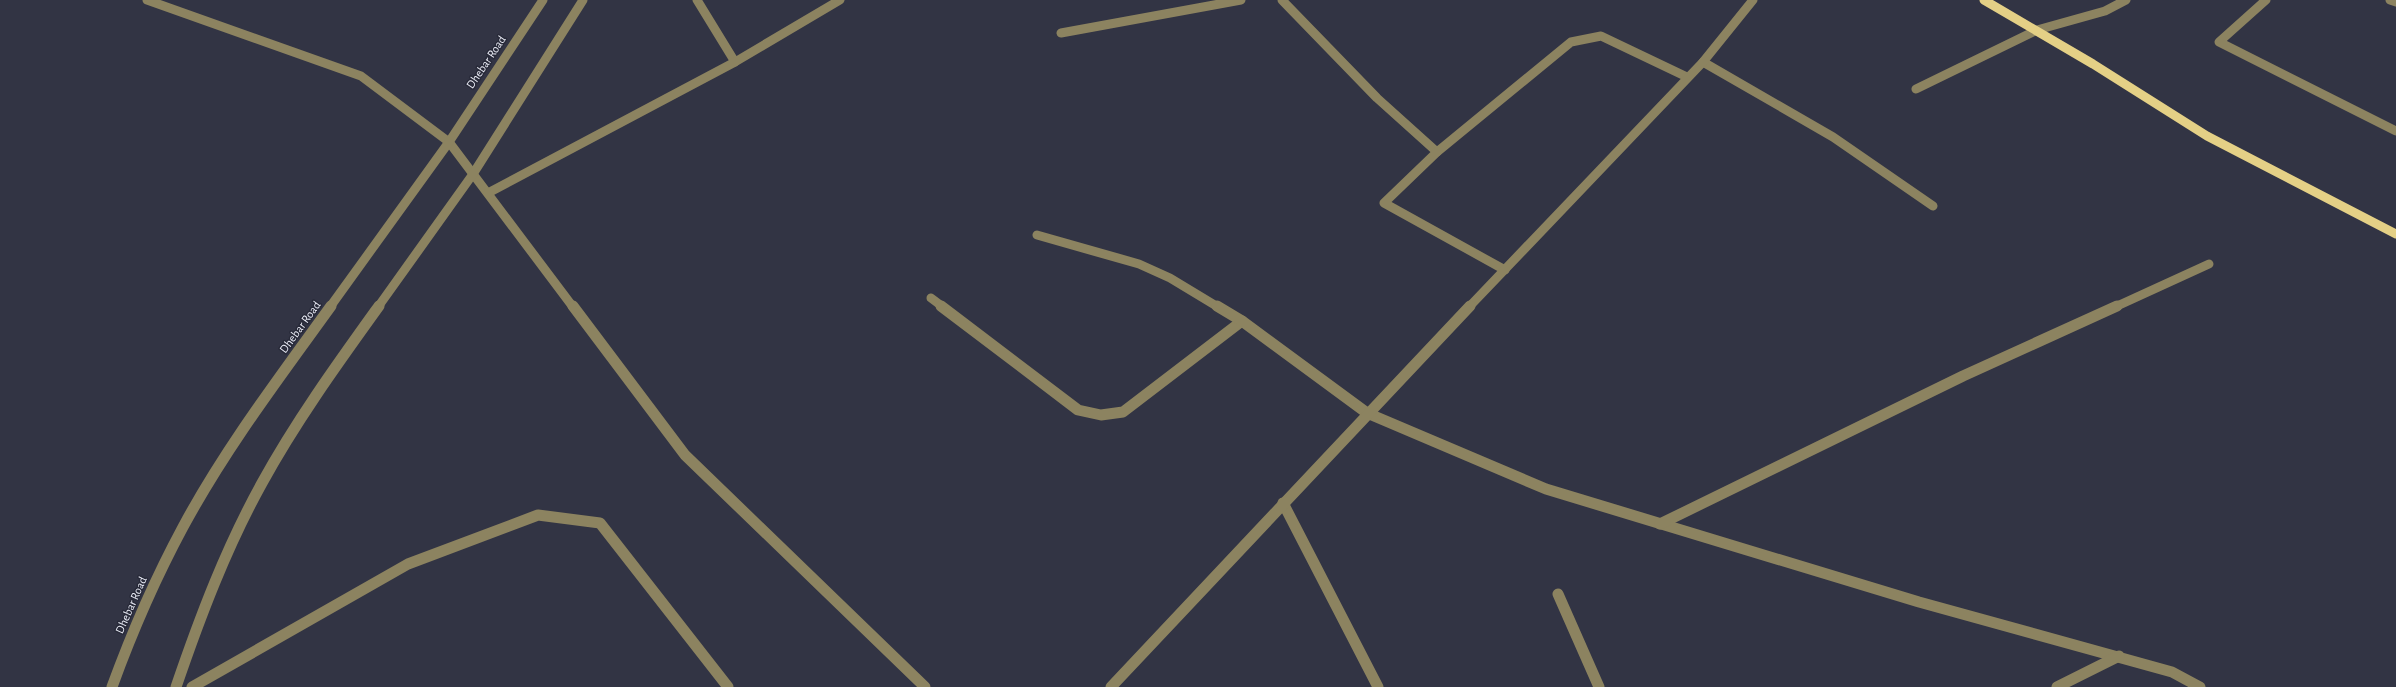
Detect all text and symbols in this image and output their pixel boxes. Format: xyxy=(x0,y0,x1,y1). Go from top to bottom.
street label: Dhebar Road xyxy=(464,33,508,91)
street label: Dhebar Road xyxy=(277,299,323,355)
street label: Dhebar Road xyxy=(113,575,149,635)

